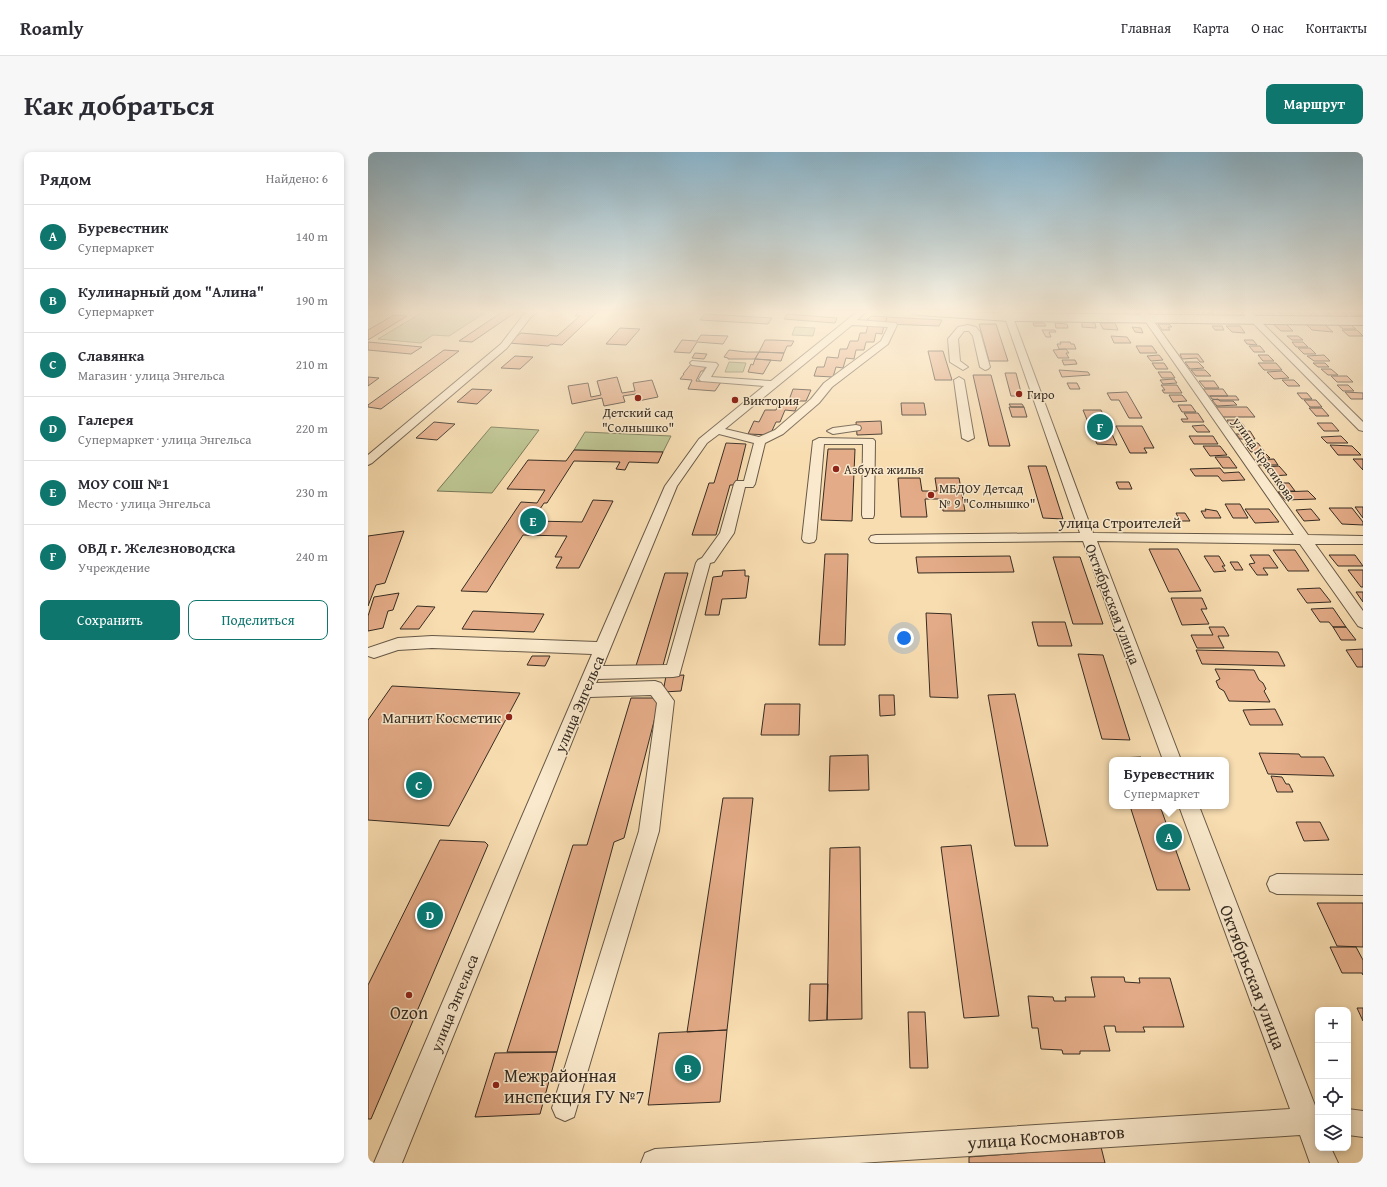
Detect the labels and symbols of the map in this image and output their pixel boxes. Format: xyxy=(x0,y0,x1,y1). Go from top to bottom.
place label: Гиро xyxy=(1027,385,1055,404)
marker: Гиро xyxy=(1014,389,1024,399)
place label: Виктория xyxy=(743,391,800,410)
marker: Детский сад "Солнышко" xyxy=(633,393,643,403)
marker: Виктория xyxy=(730,395,740,405)
place label: Детский сад "Солнышко" xyxy=(602,403,674,437)
pin: F xyxy=(1087,412,1113,442)
street label: улица Красикова xyxy=(1227,412,1301,505)
place label: Азбука жилья xyxy=(844,460,924,479)
marker: Азбука жилья xyxy=(831,464,841,474)
place label: МБДОУ Детсад № 9 "Солнышко" xyxy=(939,479,1035,513)
marker: МБДОУ Детсад № 9 "Солнышко" xyxy=(926,490,936,500)
pin: E xyxy=(520,506,546,536)
street label: улица Строителей xyxy=(1058,512,1181,533)
street label: Октябрьская улица xyxy=(1080,541,1146,668)
your location xyxy=(894,628,914,648)
street label: улица Энгельса xyxy=(549,651,609,757)
place label: Магнит Косметик xyxy=(382,707,501,728)
marker: Магнит Косметик xyxy=(504,712,514,722)
pin: C xyxy=(406,770,432,800)
pin: A xyxy=(1156,822,1182,852)
pin: D xyxy=(417,900,443,930)
street label: Октябрьская улица xyxy=(1213,901,1293,1054)
street label: улица Энгельса xyxy=(424,950,483,1056)
marker: Ozon xyxy=(404,990,414,1000)
place label: Ozon xyxy=(390,999,428,1026)
pin: B xyxy=(675,1053,701,1083)
place label: Межрайонная инспекция ГУ №7 xyxy=(504,1062,645,1110)
marker: Межрайонная инспекция ГУ №7 xyxy=(491,1080,501,1090)
street label: улица Космонавтов xyxy=(966,1118,1126,1156)

